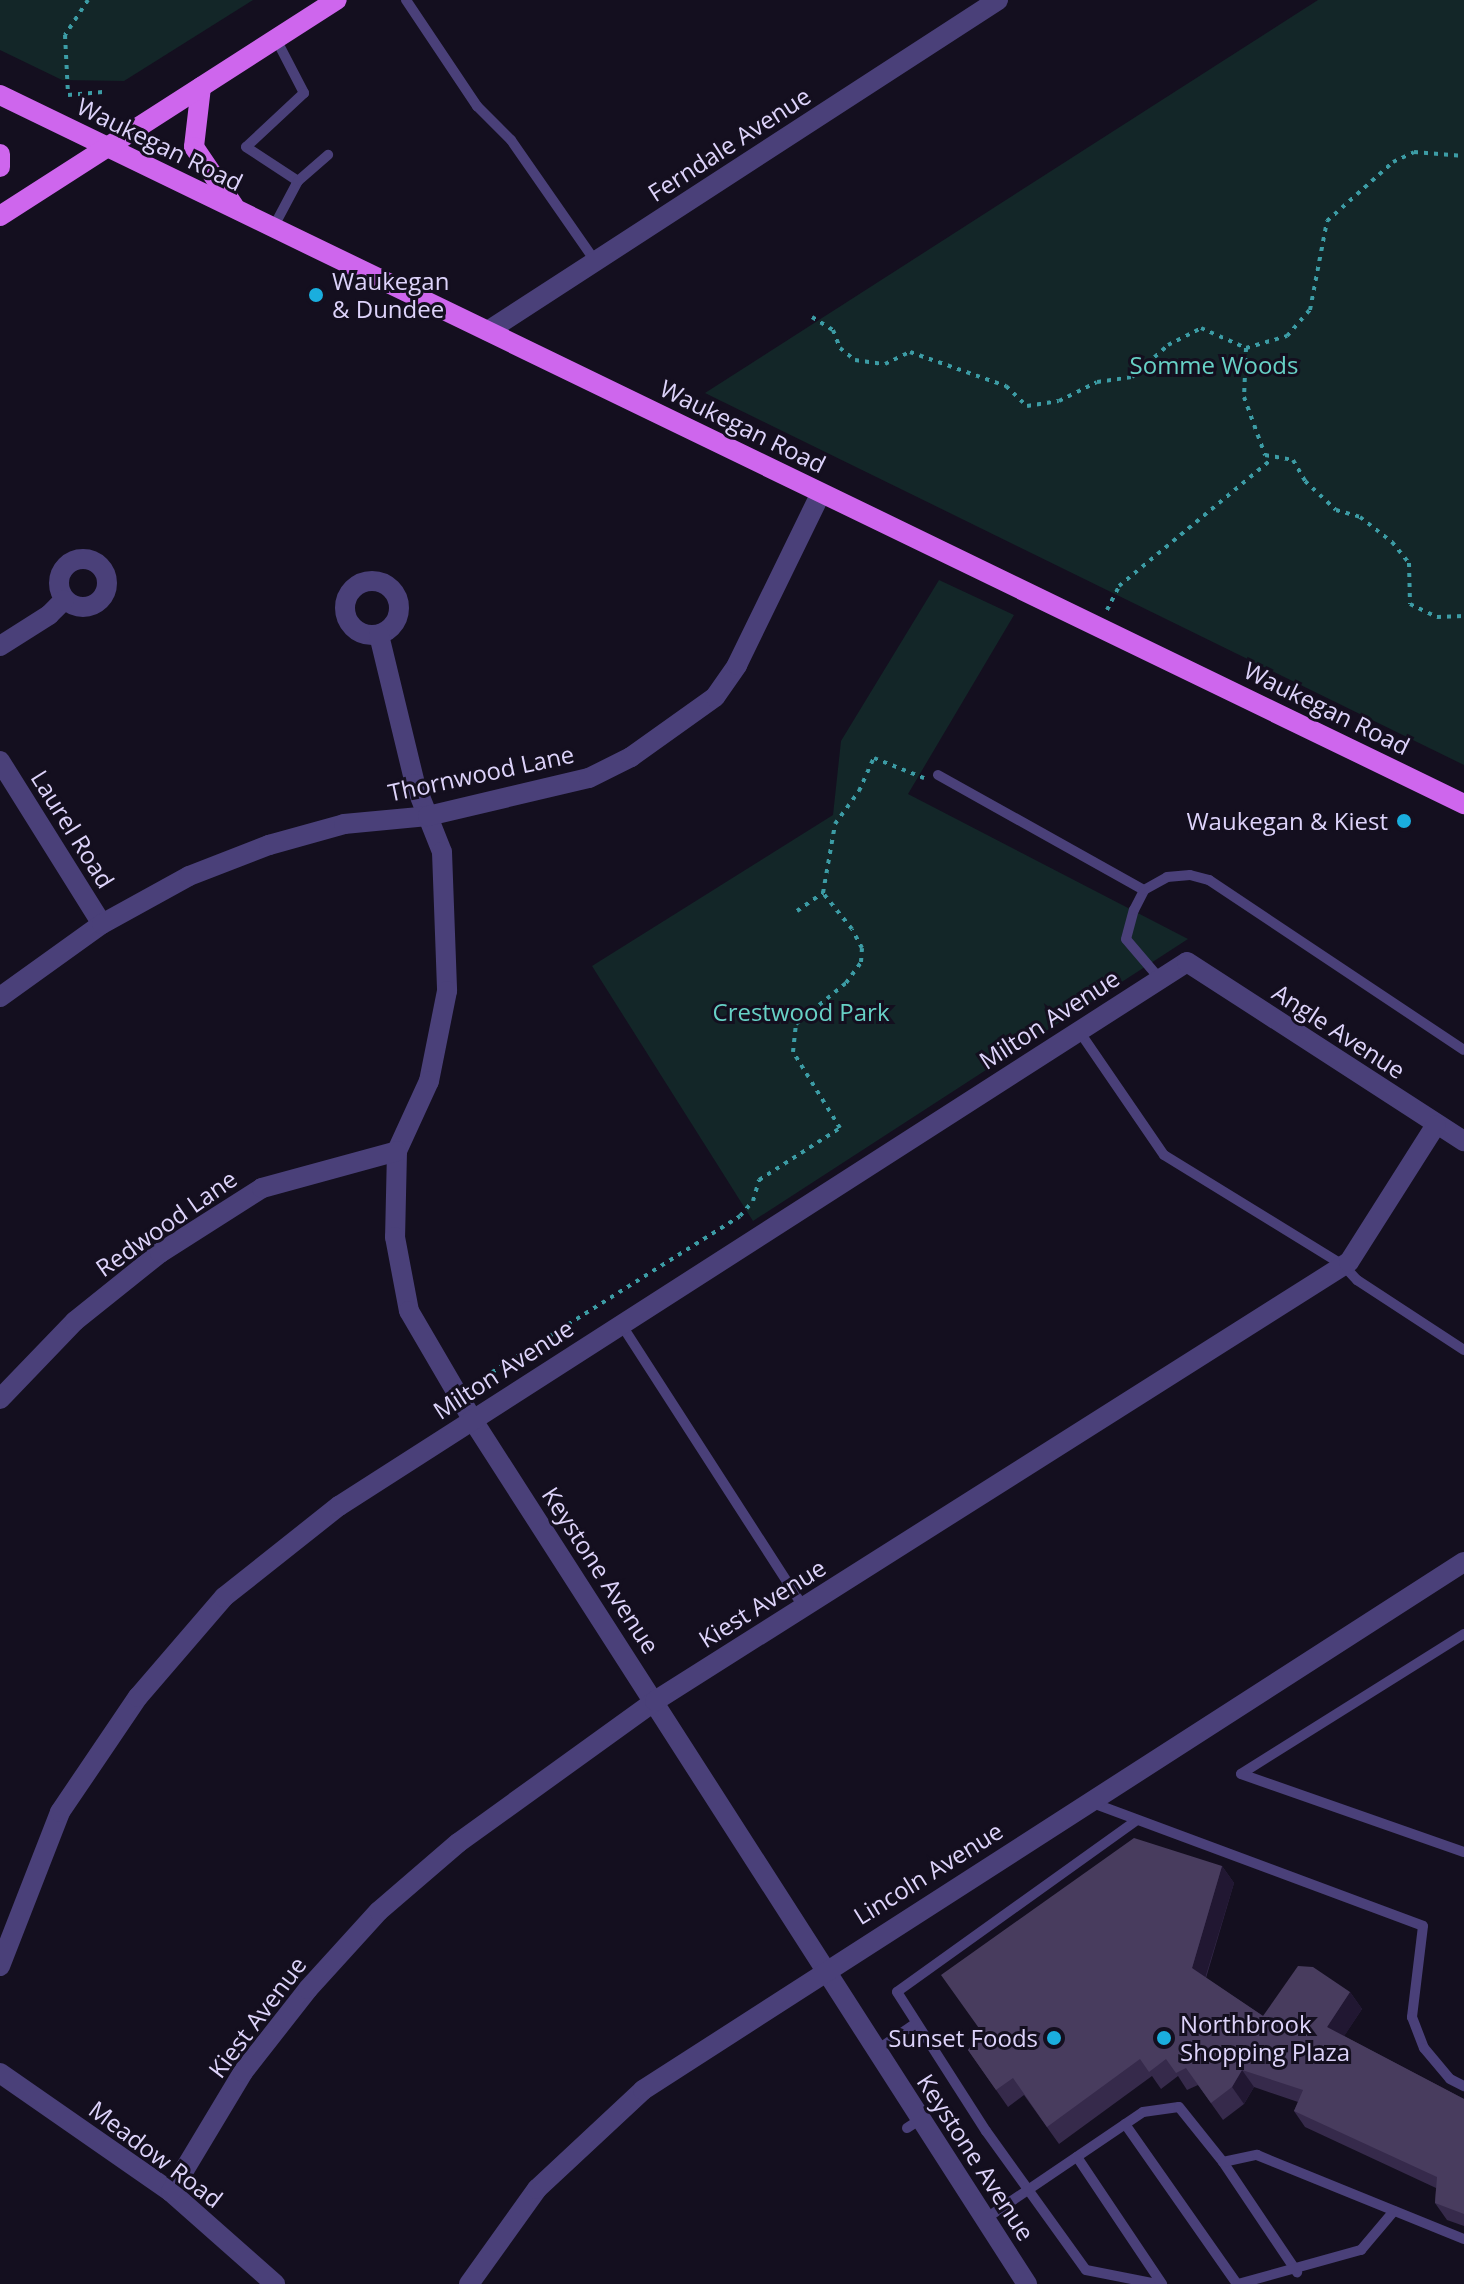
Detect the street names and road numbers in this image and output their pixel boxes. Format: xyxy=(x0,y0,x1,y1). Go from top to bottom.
street label: Ferndale Avenue xyxy=(642,81,816,207)
street label: Waukegan Road xyxy=(72,91,248,197)
street label: Waukegan Road xyxy=(655,373,831,479)
street label: Waukegan Road xyxy=(1239,655,1415,761)
street label: Thornwood Lane xyxy=(385,739,577,807)
street label: Laurel Road xyxy=(25,765,121,893)
street label: Milton Avenue xyxy=(974,963,1124,1075)
street label: Angle Avenue xyxy=(1267,977,1411,1085)
street label: Redwood Lane xyxy=(90,1164,242,1282)
street label: Milton Avenue xyxy=(428,1313,578,1425)
street label: Keystone Avenue xyxy=(536,1481,666,1659)
street label: Kiest Avenue xyxy=(693,1553,831,1653)
street label: Lincoln Avenue xyxy=(848,1816,1008,1930)
street label: Kiest Avenue xyxy=(202,1951,312,2083)
street label: Keystone Avenue xyxy=(911,2068,1041,2246)
street label: Meadow Road xyxy=(84,2094,228,2214)

